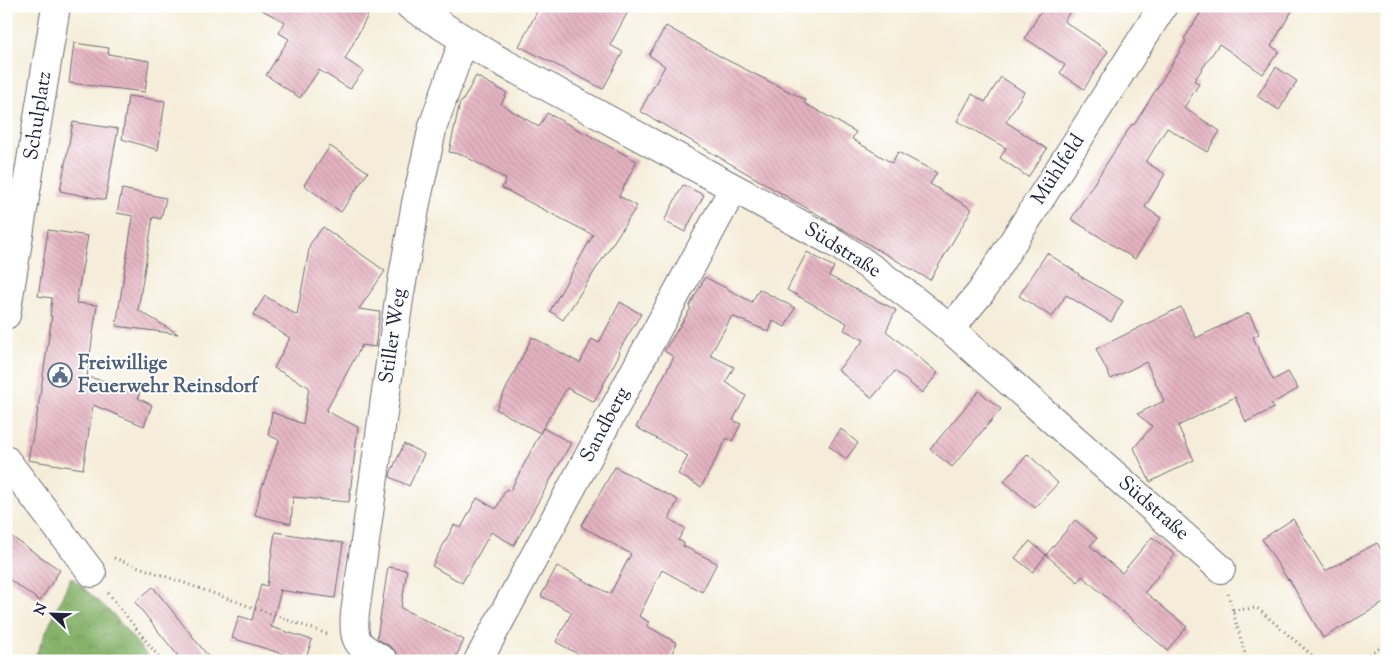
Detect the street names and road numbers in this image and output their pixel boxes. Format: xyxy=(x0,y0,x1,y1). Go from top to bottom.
street label: Schulplatz xyxy=(18,70,60,162)
street label: Mühlfeld xyxy=(1025,129,1093,211)
street label: Südstraße xyxy=(798,216,886,286)
street label: Stiller Weg xyxy=(373,286,415,385)
street label: Sandberg xyxy=(574,382,638,468)
street label: Südstraße xyxy=(1111,470,1195,548)

